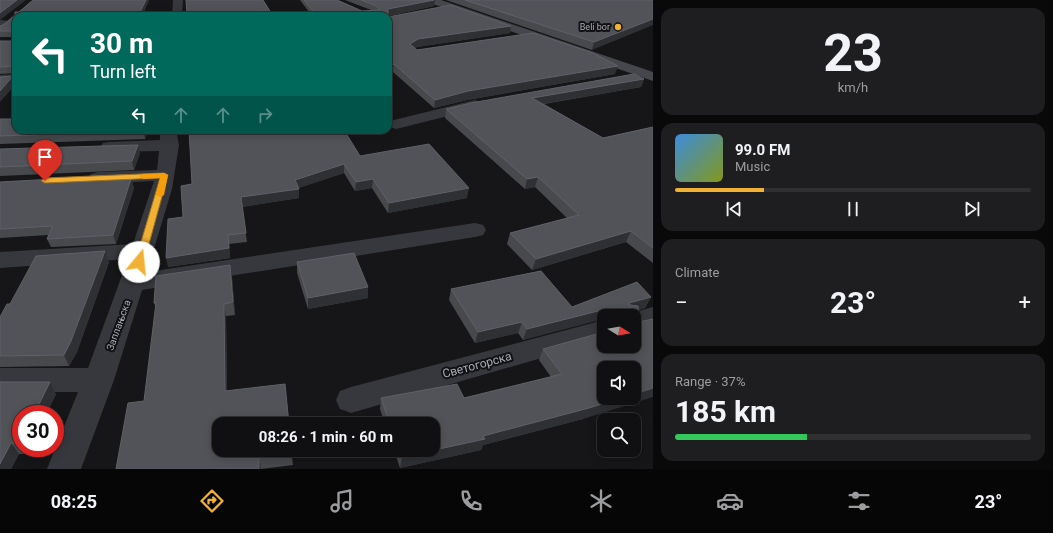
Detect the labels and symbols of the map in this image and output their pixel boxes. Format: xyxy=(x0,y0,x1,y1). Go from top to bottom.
place label: Beli bor xyxy=(580,22,610,32)
marker: Beli bor xyxy=(613,22,623,32)
pin xyxy=(28,140,62,181)
position arrow xyxy=(118,241,160,283)
street label: Заплањска xyxy=(104,298,133,352)
north arrow xyxy=(597,309,641,353)
street label: Светогорска xyxy=(441,349,513,381)
speed limit sign: 30 xyxy=(12,405,64,457)

